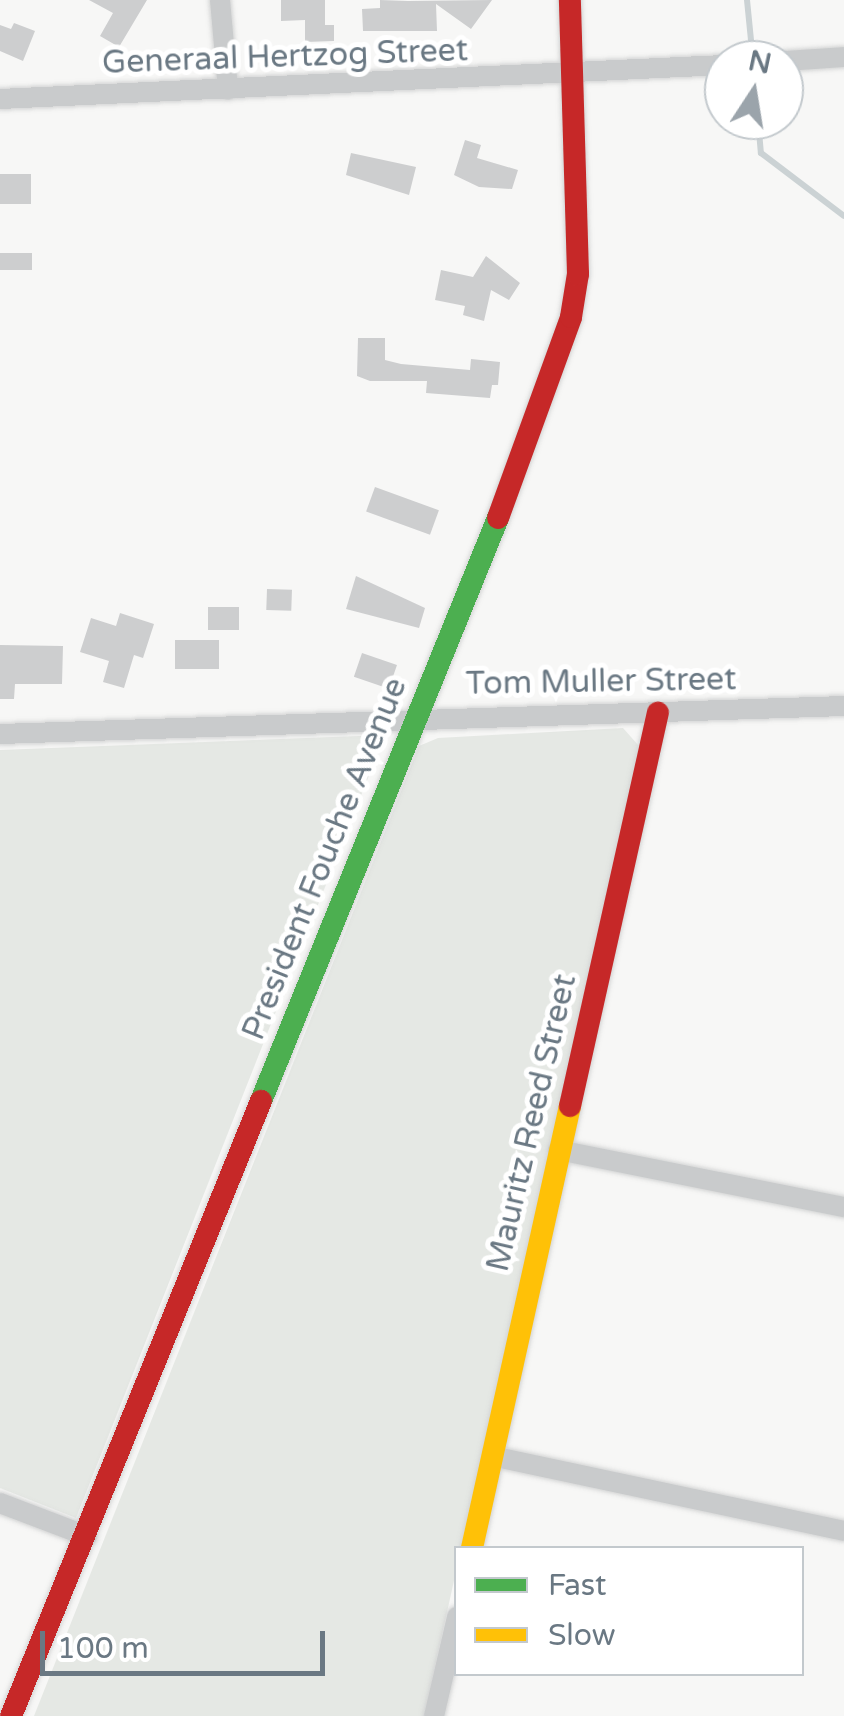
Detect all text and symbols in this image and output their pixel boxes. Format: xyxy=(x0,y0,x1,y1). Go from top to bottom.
street label: Generaal Hertzog Street xyxy=(101,31,469,83)
north arrow xyxy=(704,40,804,140)
text: N xyxy=(745,44,774,82)
street label: Tom Muller Street xyxy=(465,660,737,704)
street label: President Fouche Avenue xyxy=(235,672,415,1046)
street label: Mauritz Reed Street xyxy=(479,971,585,1275)
legend xyxy=(454,1546,804,1676)
text: Fast xyxy=(548,1567,607,1604)
scale bar xyxy=(45,1611,330,1673)
text: Slow xyxy=(548,1617,616,1654)
text: 100 m xyxy=(57,1630,149,1667)

